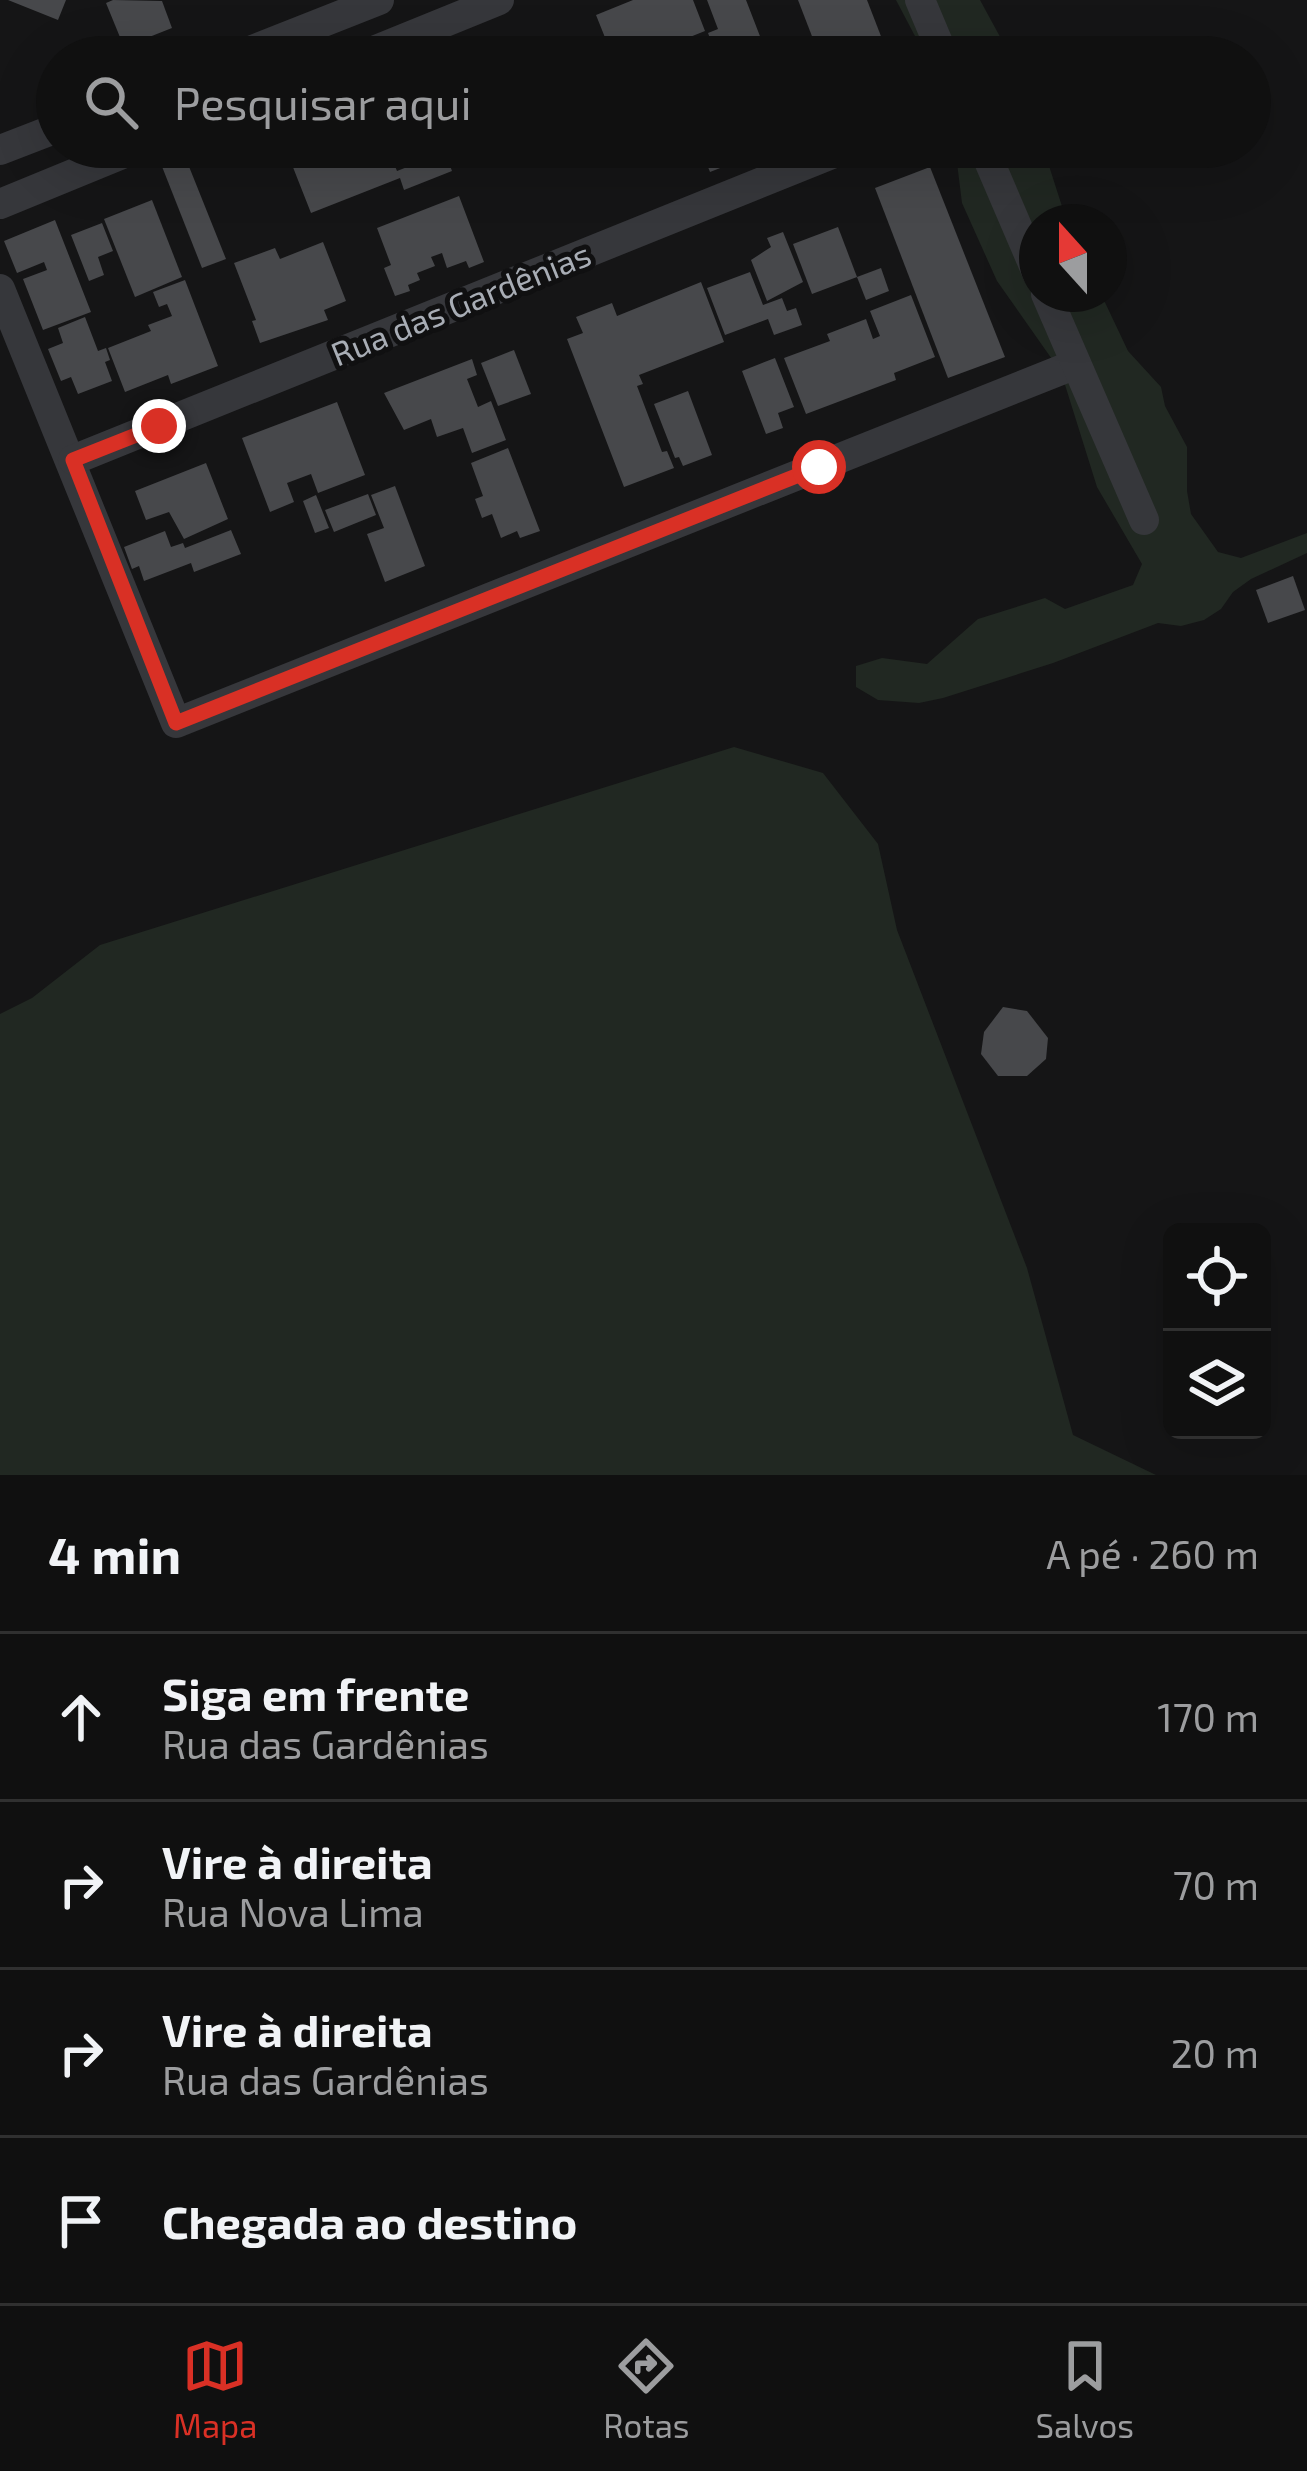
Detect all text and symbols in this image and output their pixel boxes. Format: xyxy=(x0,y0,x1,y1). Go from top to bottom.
search box xyxy=(36,36,1271,168)
icon: search xyxy=(78,69,144,135)
text: Pesquisar aqui xyxy=(174,75,472,129)
north arrow xyxy=(1019,204,1127,312)
street label: Rua das Gardênias xyxy=(325,233,596,373)
route end xyxy=(132,399,186,453)
route start xyxy=(792,440,846,494)
map controls xyxy=(1163,1223,1271,1439)
button: locate xyxy=(1163,1223,1271,1331)
button: layers xyxy=(1163,1331,1271,1439)
text: 4 min xyxy=(48,1523,181,1584)
text: A pé · 260 m xyxy=(1046,1530,1259,1577)
text: Siga em frente xyxy=(162,1666,469,1720)
icon: ahead xyxy=(48,1684,114,1750)
text: 170 m xyxy=(1157,1693,1259,1740)
text: Rua das Gardênias xyxy=(162,1720,489,1767)
text: Vire à direita xyxy=(162,1834,433,1888)
icon: right xyxy=(48,1852,114,1918)
text: 70 m xyxy=(1173,1861,1259,1908)
text: Rua Nova Lima xyxy=(162,1888,424,1935)
text: Vire à direita xyxy=(162,2002,433,2056)
icon: right xyxy=(48,2020,114,2086)
text: 20 m xyxy=(1171,2029,1259,2076)
text: Rua das Gardênias xyxy=(162,2056,489,2103)
icon: arrive xyxy=(48,2188,114,2254)
text: Chegada ao destino xyxy=(162,2194,577,2248)
tab: Mapa xyxy=(173,2333,257,2445)
tab: Rotas xyxy=(603,2333,690,2445)
tab: Salvos xyxy=(1036,2333,1134,2445)

